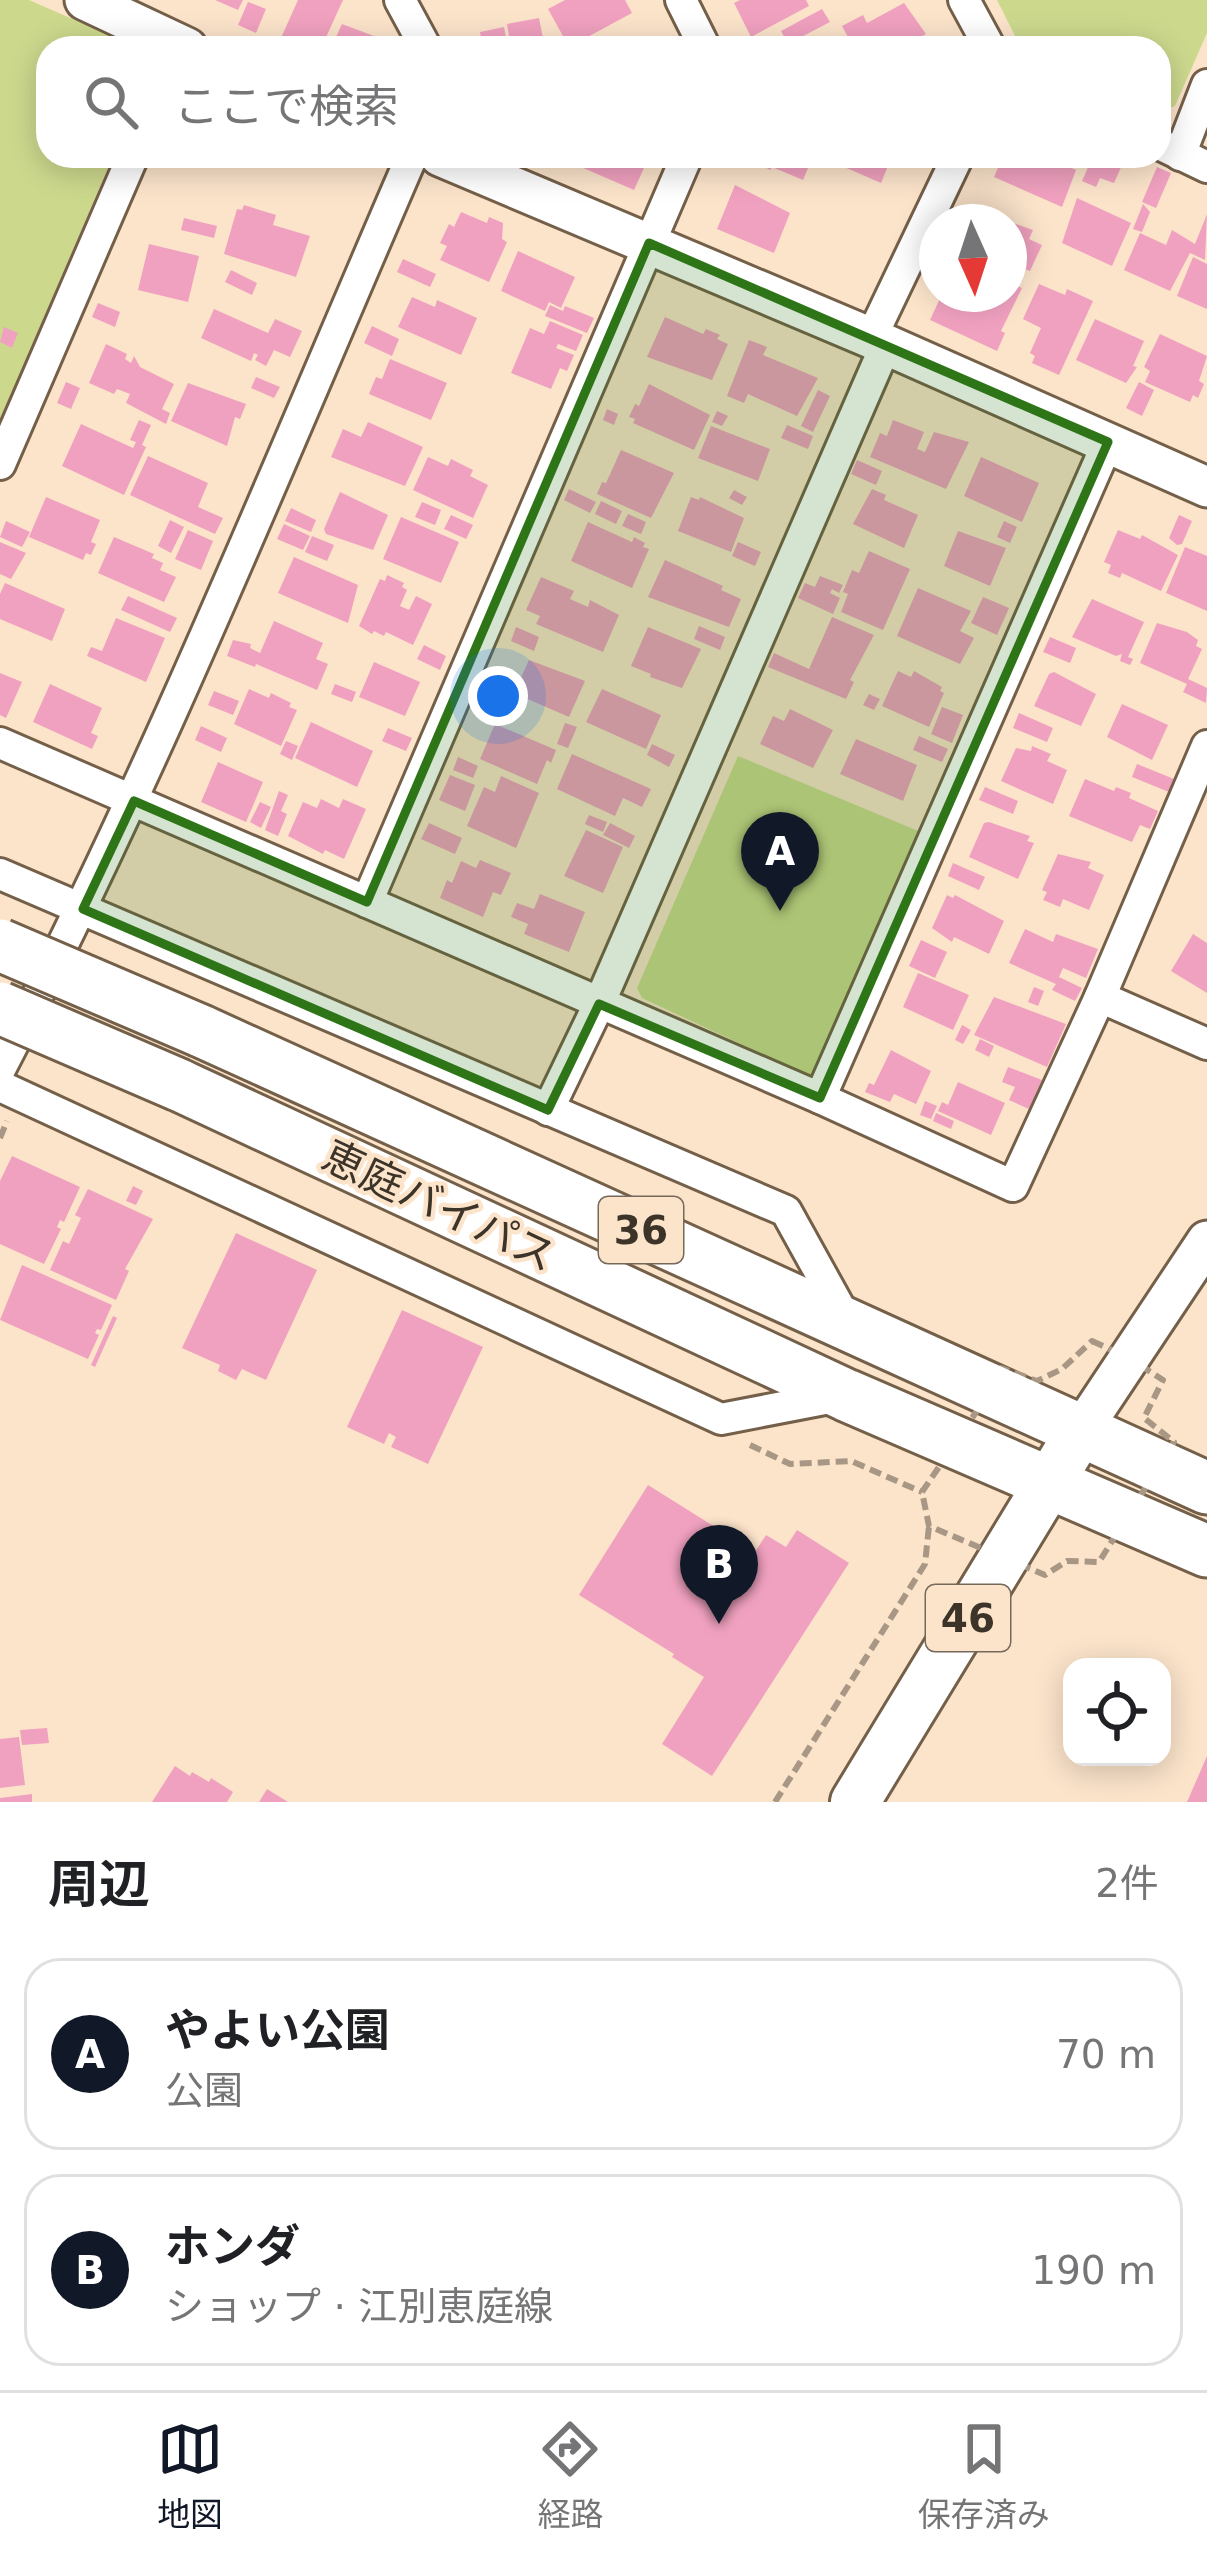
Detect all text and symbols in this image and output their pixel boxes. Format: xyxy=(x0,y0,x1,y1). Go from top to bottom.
search box xyxy=(36,36,1171,168)
icon: search xyxy=(78,69,144,135)
text: ここで検索 xyxy=(174,80,399,133)
north arrow xyxy=(919,204,1027,312)
your location xyxy=(468,666,528,726)
pin: A xyxy=(741,812,819,911)
street label: 恵庭バイパス xyxy=(315,1131,563,1281)
road number: 36 xyxy=(599,1197,683,1263)
pin: B xyxy=(680,1525,758,1624)
road number: 46 xyxy=(926,1585,1010,1651)
map controls xyxy=(1063,1658,1171,1766)
button: locate xyxy=(1063,1658,1171,1766)
text: 周辺 xyxy=(48,1855,150,1914)
text: 2件 xyxy=(1095,1861,1159,1906)
text: やよい公園 xyxy=(165,2004,390,2057)
text: A xyxy=(75,2032,105,2077)
text: 70 m xyxy=(1056,2032,1156,2077)
text: 公園 xyxy=(165,2068,243,2113)
text: ホンダ xyxy=(165,2220,300,2273)
text: B xyxy=(75,2248,105,2293)
text: 190 m xyxy=(1031,2248,1156,2293)
text: ショップ · 江別恵庭線 xyxy=(165,2284,553,2329)
tab: 地図 xyxy=(157,2416,223,2536)
tab: 経路 xyxy=(537,2416,603,2536)
tab: 保存済み xyxy=(918,2416,1050,2536)

